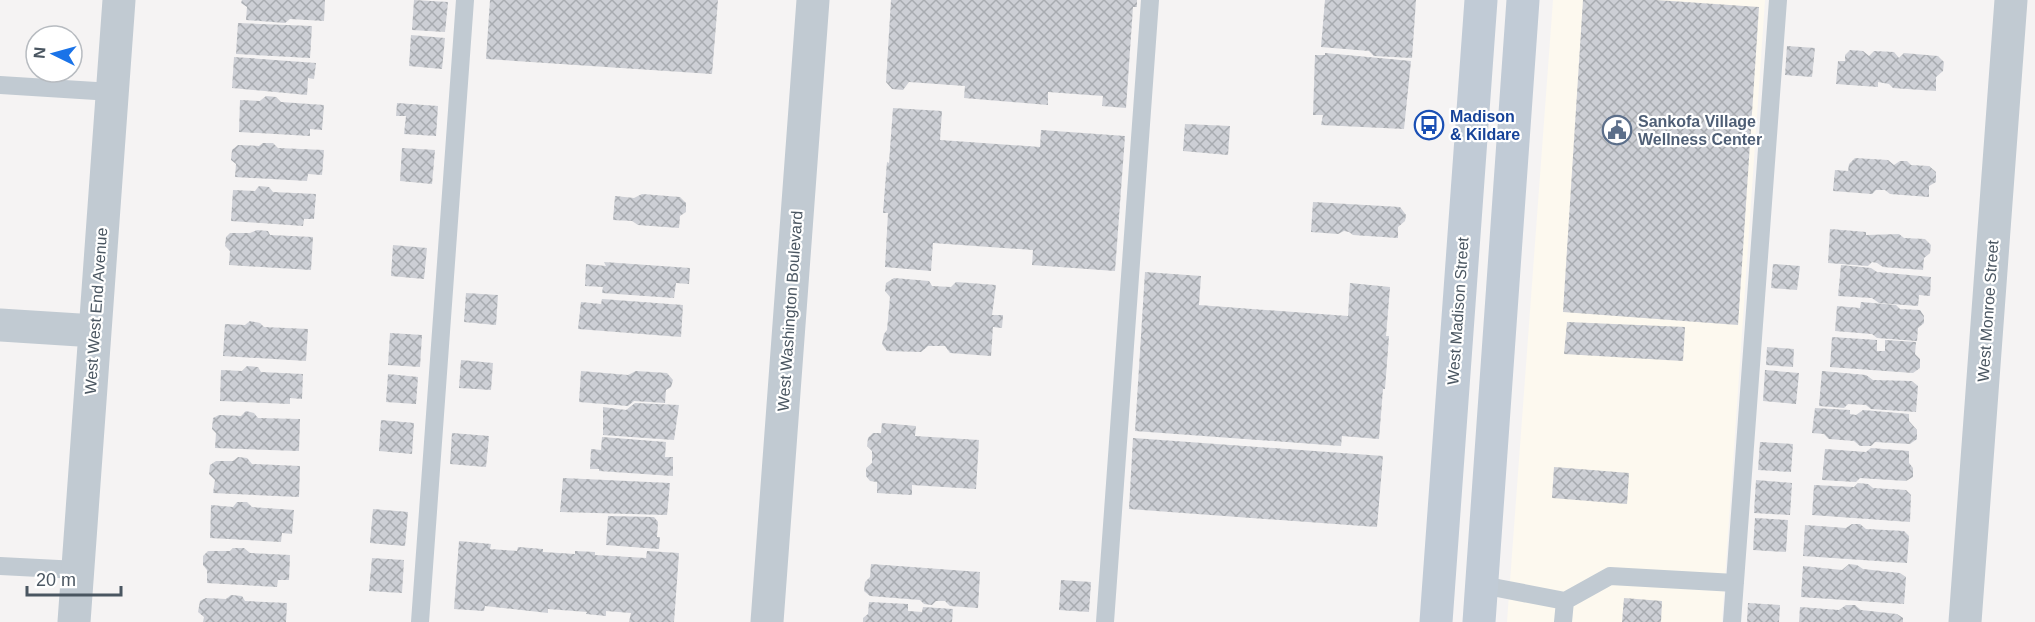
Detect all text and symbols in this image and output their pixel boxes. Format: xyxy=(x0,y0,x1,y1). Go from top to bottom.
north arrow xyxy=(24,24,84,84)
text: N xyxy=(31,46,49,59)
place label: Madison & Kildare xyxy=(1450,108,1520,143)
bus stop icon: Madison & Kildare xyxy=(1413,109,1445,141)
place label: Sankofa Village Wellness Center xyxy=(1638,113,1762,148)
public building icon: Sankofa Village Wellness Center xyxy=(1601,114,1633,146)
street label: West Washington Boulevard xyxy=(775,210,805,412)
street label: West West End Avenue xyxy=(82,227,110,395)
street label: West Madison Street xyxy=(1444,236,1472,386)
street label: West Monroe Street xyxy=(1975,239,2001,382)
scale bar xyxy=(27,559,122,597)
text: 20 m xyxy=(36,570,76,590)

